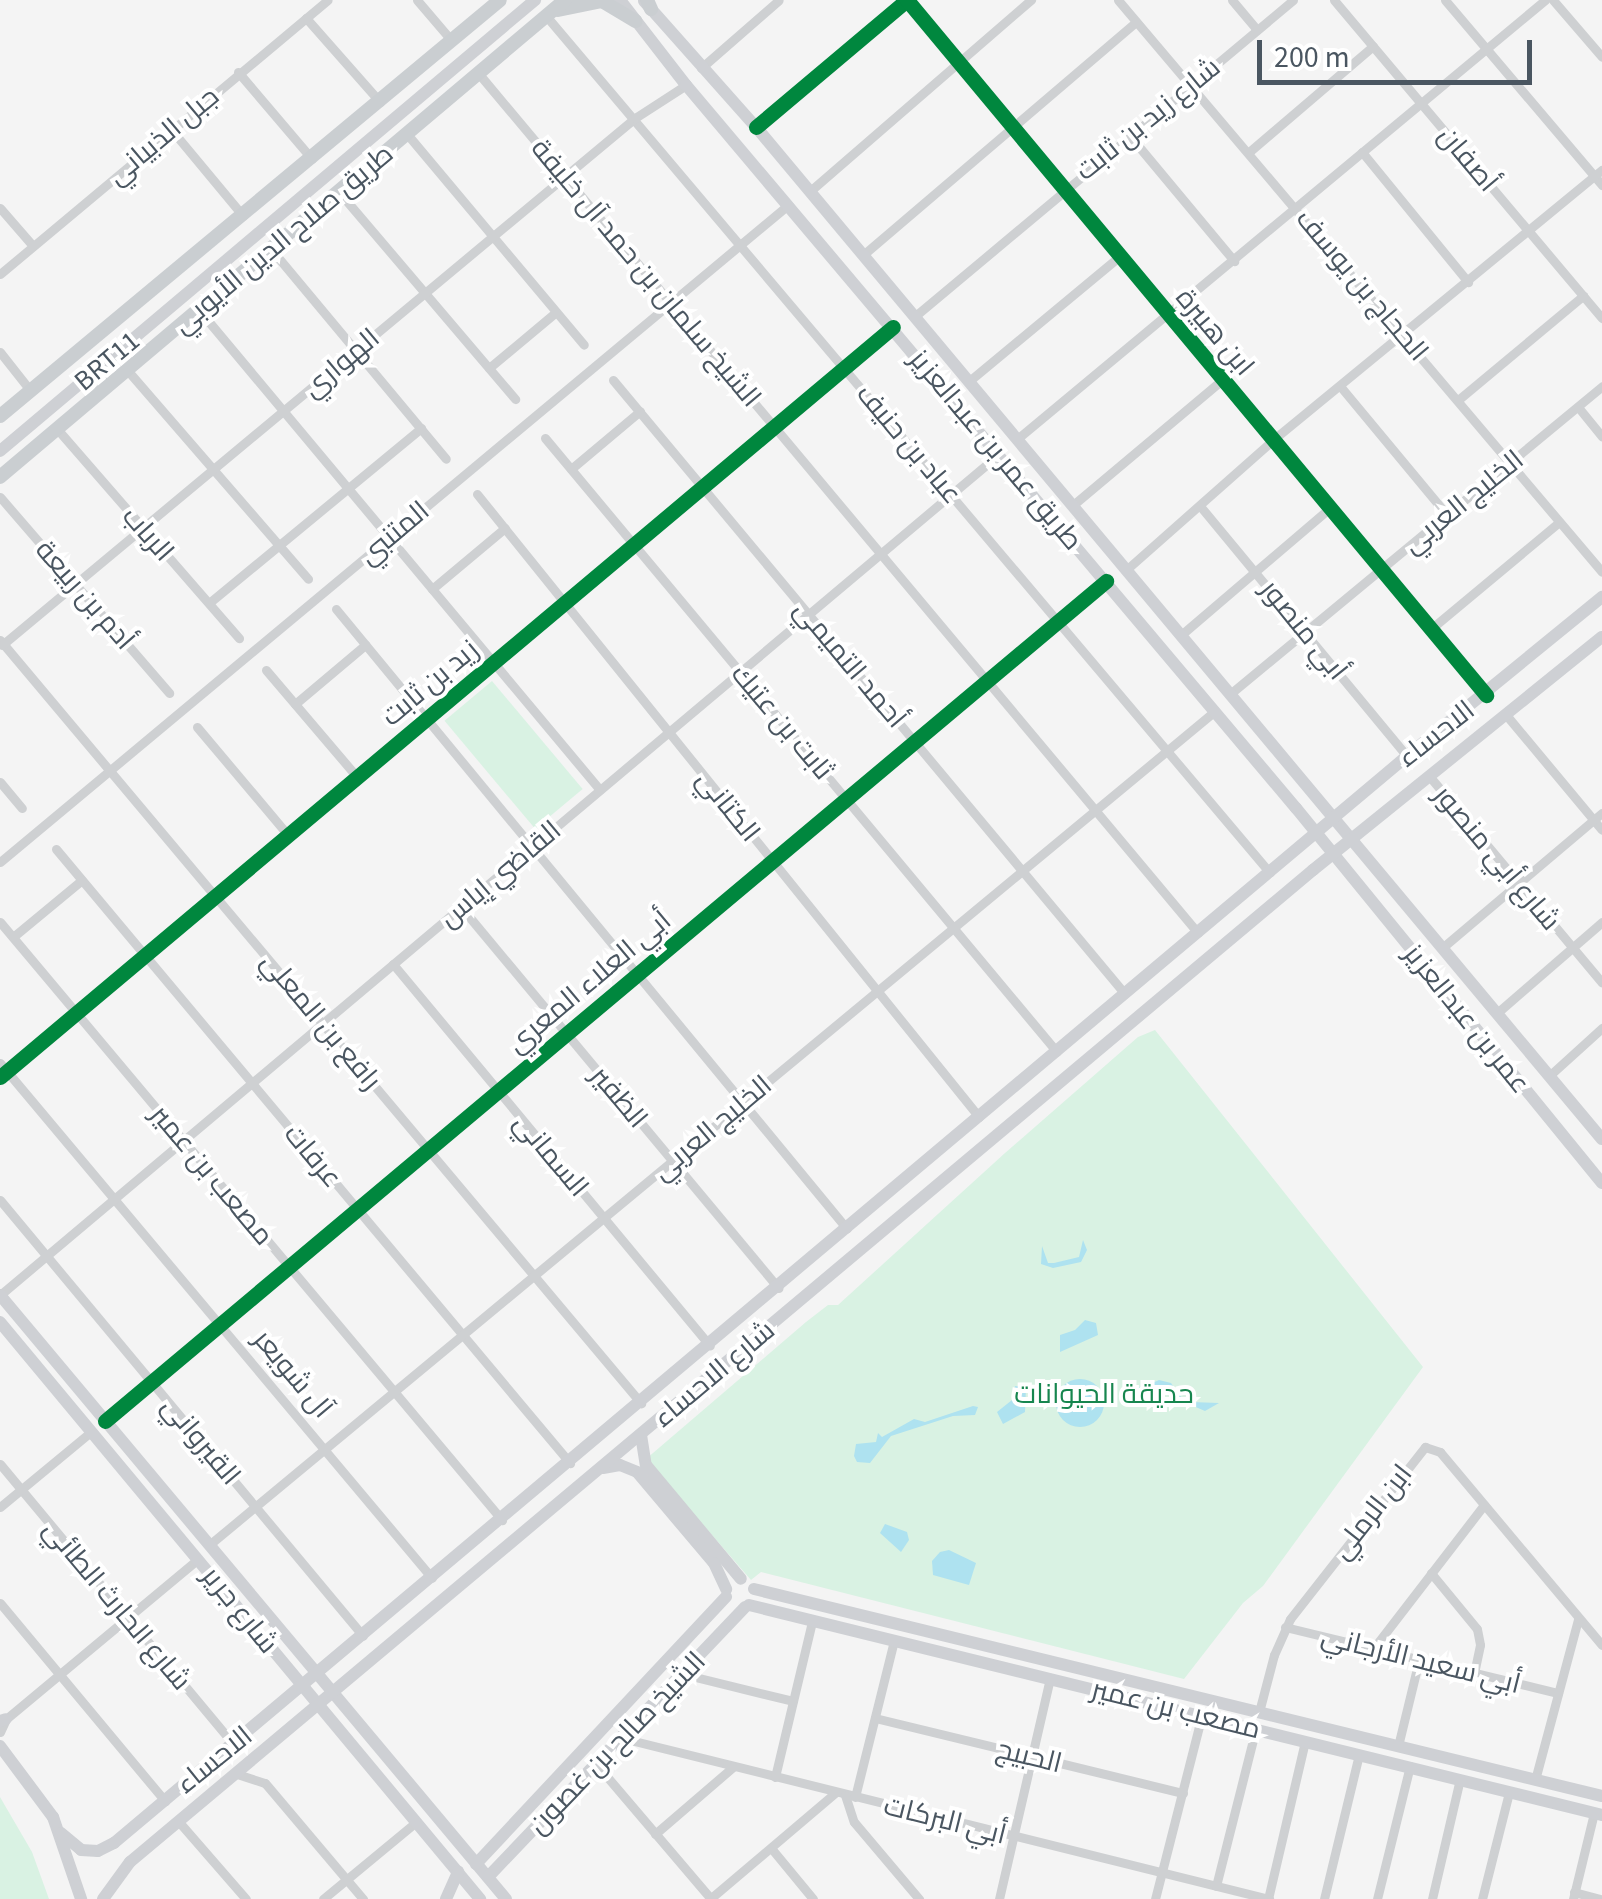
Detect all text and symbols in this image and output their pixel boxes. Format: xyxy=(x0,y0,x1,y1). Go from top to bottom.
scale bar xyxy=(1262,20,1537,82)
text: 200 m xyxy=(1274,36,1350,79)
street label: شارع زيد بن ثابت xyxy=(1069,50,1227,188)
street label: جبل الذبياني xyxy=(100,80,226,192)
street label: أصفان xyxy=(1431,119,1505,199)
street label: الشيخ سلمان بن حمد آل خليفة xyxy=(524,132,768,414)
street label: طريق صلاح الدين الأيوبي xyxy=(166,137,400,341)
street label: الحجاج بن يوسف xyxy=(1289,202,1435,368)
street label: ابن هبيرة xyxy=(1169,281,1261,383)
street label: الهواري xyxy=(296,321,386,405)
street label: BRT11 xyxy=(68,324,146,398)
street label: طريق عمر بن عبدالعزيز xyxy=(902,343,1090,557)
street label: عباد بن حنيف xyxy=(849,377,969,511)
street label: الخليج العربي xyxy=(1396,443,1530,561)
street label: المتنبي xyxy=(352,494,436,572)
street label: الرباب xyxy=(115,500,181,568)
street label: أدم بن ربيعة xyxy=(28,533,142,657)
street label: أبي منصور xyxy=(1253,573,1355,687)
street label: أحمد التميمي xyxy=(787,593,913,735)
street label: زيد بن ثابت xyxy=(375,633,485,733)
street label: ثابت بن عتيك xyxy=(724,657,840,787)
street label: الاحساء xyxy=(1391,693,1481,775)
street label: الكتاني xyxy=(689,763,767,849)
street label: شارع أبي منصور xyxy=(1427,779,1567,937)
street label: القاضي إياس xyxy=(432,813,568,935)
street label: أبي العلاء المعري xyxy=(500,904,678,1060)
street label: عمر بن عبدالعزيز xyxy=(1397,938,1537,1100)
street label: رافع بن المعلي xyxy=(254,945,388,1097)
street label: الظفير xyxy=(583,1059,655,1135)
street label: الخليج العربي xyxy=(645,1068,779,1188)
street label: مصعب بن عمير xyxy=(144,1098,280,1252)
street label: السماني xyxy=(506,1106,596,1204)
street label: عرفات xyxy=(277,1117,349,1195)
street label: شارع الاحساء xyxy=(646,1313,782,1435)
street label: آل شويعر xyxy=(246,1323,340,1425)
park label: حديقة الحيوانات xyxy=(1014,1377,1194,1411)
street label: القيرواني xyxy=(154,1390,248,1492)
street label: ابن الرملي xyxy=(1325,1458,1419,1566)
street label: شارع الحارث الطائي xyxy=(36,1513,198,1697)
street label: شارع جرير xyxy=(195,1560,285,1660)
street label: أبي سعيد الأرجاني xyxy=(1318,1619,1524,1701)
street label: الشيخ صالح بن غصون xyxy=(521,1645,713,1841)
street label: مصعب بن عمير xyxy=(1088,1672,1264,1746)
street label: الاحساء xyxy=(169,1719,259,1801)
street label: الحبيج xyxy=(993,1732,1065,1780)
street label: أبي البركات xyxy=(880,1789,1010,1851)

